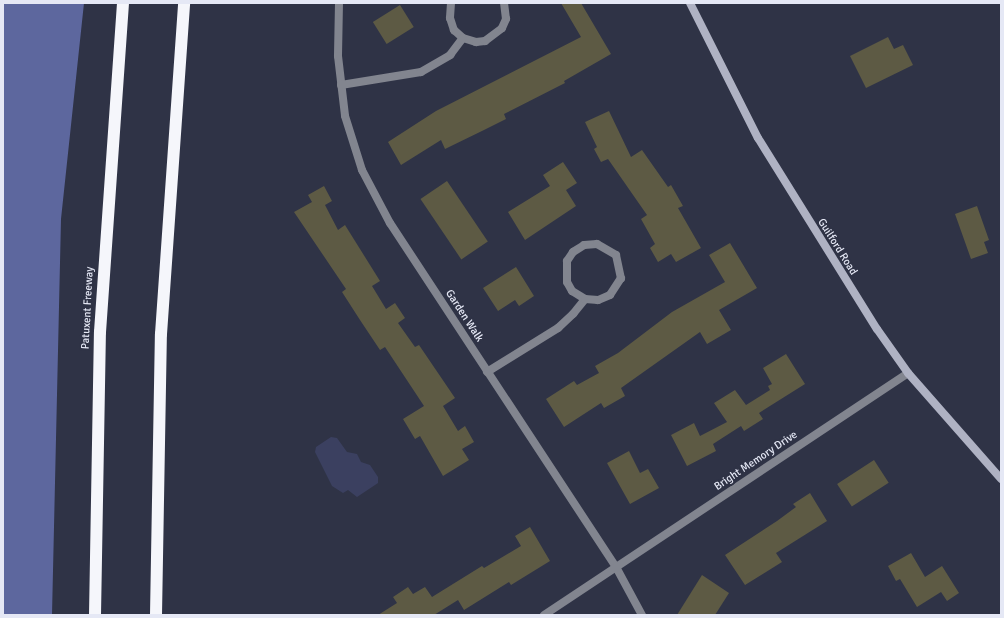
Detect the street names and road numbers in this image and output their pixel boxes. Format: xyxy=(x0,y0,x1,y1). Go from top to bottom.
street label: Guilford Road xyxy=(814,216,860,278)
street label: Patuxent Freeway xyxy=(79,266,97,350)
street label: Garden Walk xyxy=(442,287,486,345)
street label: Bright Memory Drive xyxy=(712,428,800,494)

